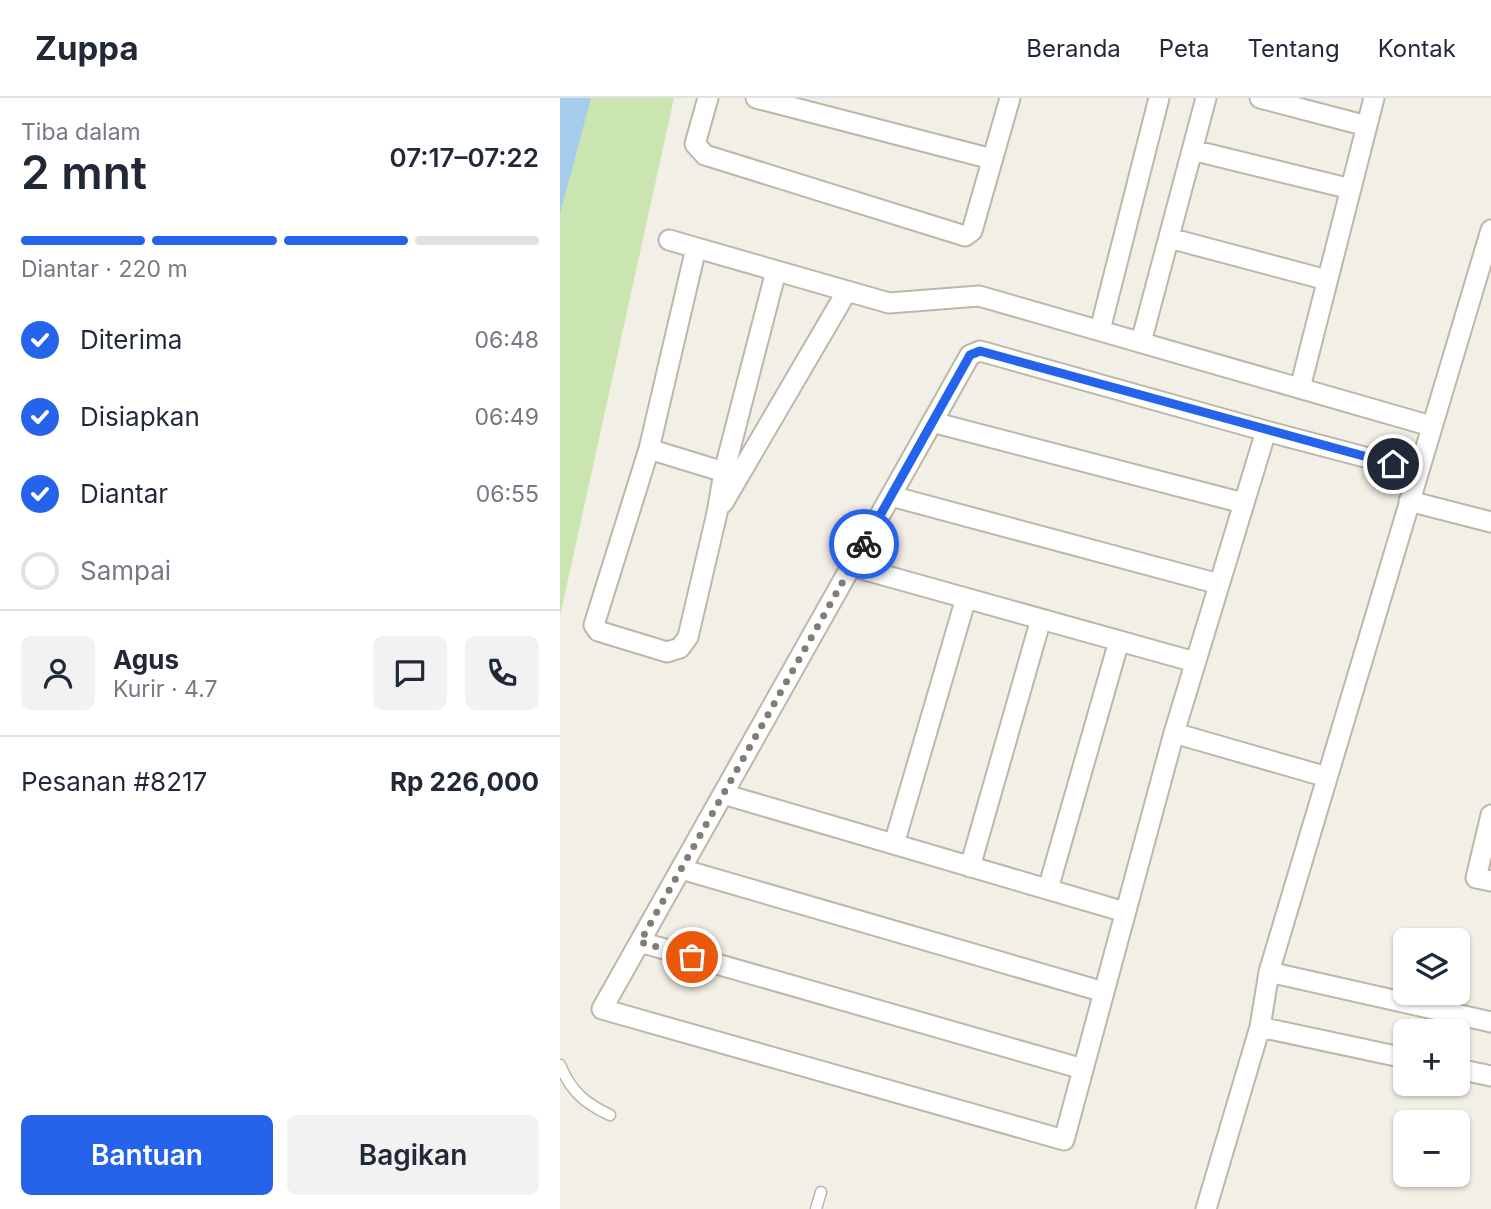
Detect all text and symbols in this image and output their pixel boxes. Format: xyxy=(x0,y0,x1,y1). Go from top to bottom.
text: Zuppa xyxy=(35,28,139,68)
text: Beranda xyxy=(1026,34,1121,63)
text: Peta xyxy=(1159,34,1209,63)
text: Tentang xyxy=(1247,34,1340,63)
text: Kontak xyxy=(1378,34,1456,63)
text: Tiba dalam xyxy=(21,118,141,146)
text: 07:17–07:22 xyxy=(390,142,539,173)
text: 2 mnt xyxy=(21,144,147,200)
text: Diantar · 220 m xyxy=(21,255,188,283)
icon: check xyxy=(21,321,59,359)
text: Diterima xyxy=(80,324,182,355)
text: 06:48 xyxy=(475,326,539,354)
icon: check xyxy=(21,398,59,436)
text: Disiapkan xyxy=(80,401,200,432)
text: 06:49 xyxy=(474,403,539,431)
pin xyxy=(1363,434,1423,494)
icon: home xyxy=(1374,445,1412,483)
icon: check xyxy=(21,475,59,513)
text: Diantar xyxy=(80,478,168,509)
text: 06:55 xyxy=(476,480,539,508)
courier xyxy=(829,509,899,579)
icon: bike xyxy=(845,525,883,563)
text: Sampai xyxy=(80,555,171,586)
button: person xyxy=(21,636,95,710)
button: chat xyxy=(373,636,447,710)
button: phone xyxy=(465,636,539,710)
text: Agus xyxy=(113,644,179,675)
text: Kurir · 4.7 xyxy=(113,675,218,703)
text: Pesanan #8217 xyxy=(21,766,207,797)
text: Rp 226,000 xyxy=(390,766,539,797)
pin xyxy=(662,927,722,987)
map controls xyxy=(1393,928,1470,1187)
button: layers xyxy=(1393,928,1470,1005)
icon: bag xyxy=(673,938,711,976)
button: + xyxy=(1393,1019,1470,1096)
button: − xyxy=(1393,1110,1470,1187)
button: Bantuan xyxy=(21,1115,273,1195)
button: Bagikan xyxy=(287,1115,539,1195)

